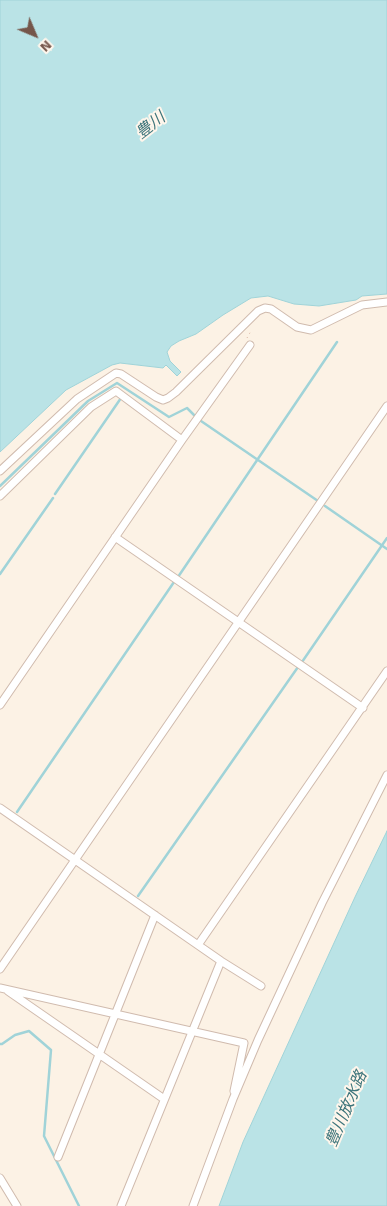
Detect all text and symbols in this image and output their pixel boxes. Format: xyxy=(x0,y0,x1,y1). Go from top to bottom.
north arrow xyxy=(10,10,60,60)
text: N xyxy=(37,37,55,55)
water label: 豊川 xyxy=(132,109,170,143)
water label: 豊川放水路 xyxy=(323,1068,371,1150)

